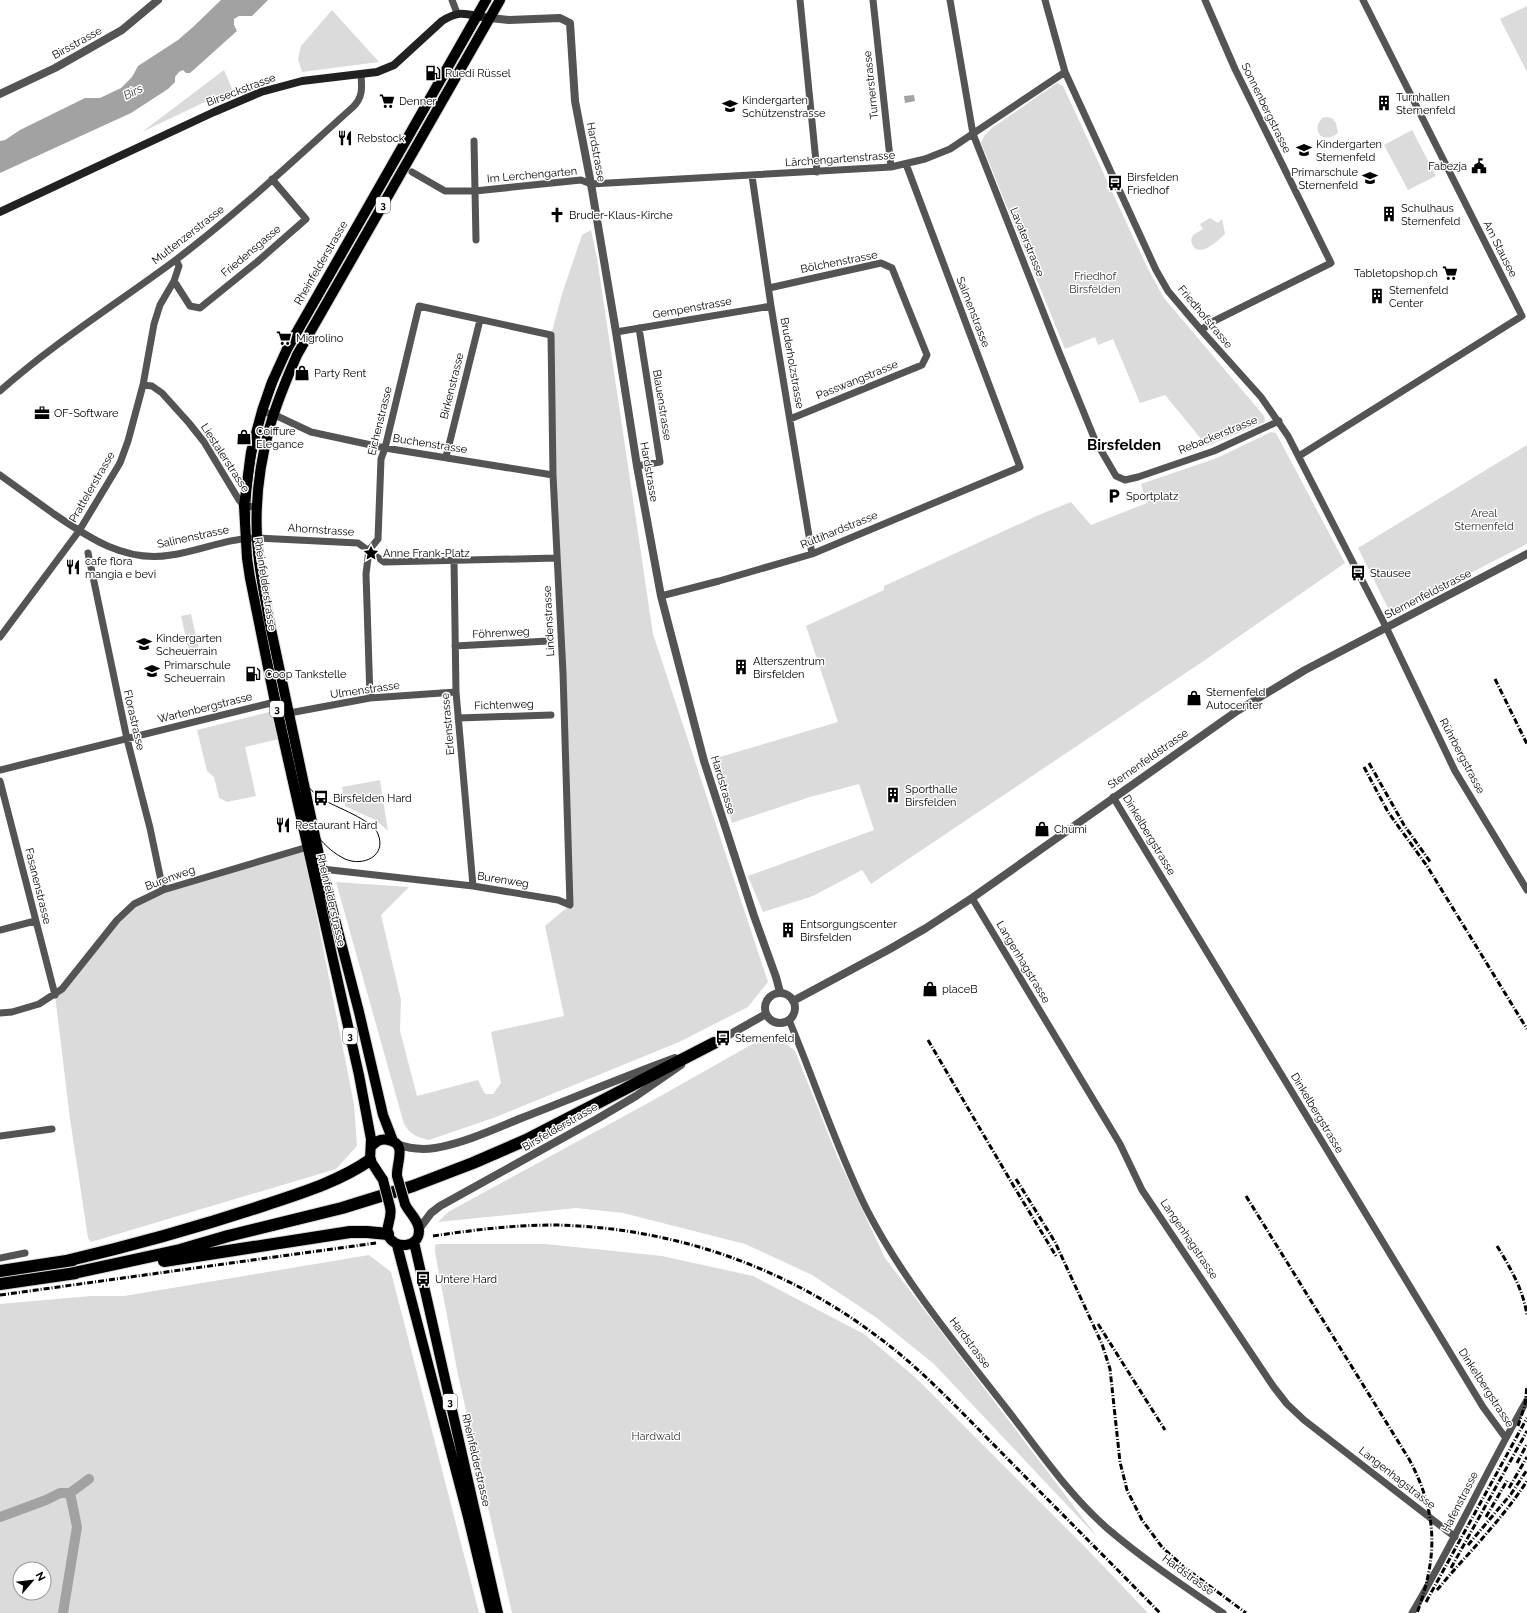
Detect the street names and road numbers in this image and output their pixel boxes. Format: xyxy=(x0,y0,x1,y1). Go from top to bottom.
street label: Birsstrasse xyxy=(50,24,105,62)
street label: Turnerstrasse xyxy=(861,50,881,120)
street label: Sonnenbergstrasse xyxy=(1239,61,1294,156)
street label: Birseckstrasse xyxy=(205,71,278,109)
street label: Hardstrasse xyxy=(584,121,608,183)
street label: Lärchengartenstrasse xyxy=(784,149,896,169)
street label: Im Lerchengarten xyxy=(486,165,578,185)
road number: 3 xyxy=(376,197,390,213)
street label: Muttenzerstrasse xyxy=(149,203,227,267)
street label: Lavaterstrasse xyxy=(1007,205,1047,279)
street label: Rheinfelderstrasse xyxy=(292,218,351,307)
street label: Am Stausee xyxy=(1480,219,1520,280)
street label: Friedensgasse xyxy=(219,222,284,280)
street label: Bölchenstrasse xyxy=(799,248,879,276)
street label: Salmenstrasse xyxy=(954,275,993,350)
street label: Friedhofstrasse xyxy=(1175,283,1235,351)
street label: Gempenstrasse xyxy=(651,295,733,321)
street label: Bruderholzstrasse xyxy=(778,316,806,410)
street label: Birkenstrasse xyxy=(437,351,467,421)
street label: Passwangstrasse xyxy=(814,357,900,402)
street label: Blauenstrasse xyxy=(650,369,674,442)
street label: Eichenstrasse xyxy=(365,385,395,457)
street label: Rebackerstrasse xyxy=(1177,413,1260,457)
street label: Liestalerstrasse xyxy=(198,421,252,495)
street label: Buchenstrasse xyxy=(392,432,469,456)
street label: Hardstrasse xyxy=(637,441,661,503)
street label: Prattelerstrasse xyxy=(66,449,118,525)
street label: Rüttihardstrasse xyxy=(798,508,880,551)
street label: Ahornstrasse xyxy=(287,521,355,539)
street label: Salinenstrasse xyxy=(156,523,231,551)
street label: Rheinfelderstrasse xyxy=(251,536,279,632)
street label: Sternenfeldstrasse xyxy=(1383,566,1474,621)
street label: Lindenstrasse xyxy=(541,585,557,657)
street label: Föhrenweg xyxy=(472,625,530,641)
street label: Ulmenstrasse xyxy=(329,679,401,701)
street label: Florastrasse xyxy=(121,688,147,752)
street label: Wartenbergstrasse xyxy=(156,690,254,726)
street label: Erlenstrasse xyxy=(439,692,457,756)
street label: Fichtenweg xyxy=(474,697,534,713)
road number: 3 xyxy=(270,701,284,717)
street label: Rührbergstrasse xyxy=(1437,716,1488,796)
street label: Sternenfeldstrasse xyxy=(1105,726,1191,792)
street label: Hardstrasse xyxy=(708,754,738,816)
street label: Dinkelbergstrasse xyxy=(1120,793,1178,878)
street label: Fasanenstrasse xyxy=(22,846,54,926)
street label: Rheinfelderstrasse xyxy=(314,852,348,948)
street label: Burenweg xyxy=(143,863,197,893)
street label: Burenweg xyxy=(476,869,530,891)
street label: Langenhagstrasse xyxy=(993,919,1053,1006)
road number: 3 xyxy=(343,1028,357,1044)
street label: Dinkelbergstrasse xyxy=(1288,1071,1346,1156)
street label: Birsfelderstrasse xyxy=(520,1100,600,1154)
street label: Langenhagstrasse xyxy=(1157,1197,1221,1282)
street label: Hardstrasse xyxy=(947,1315,994,1372)
street label: Dinkelbergstrasse xyxy=(1456,1346,1517,1430)
road number: 3 xyxy=(443,1394,457,1410)
street label: Rheinfelderstrasse xyxy=(459,1412,493,1508)
street label: Langenhagstrasse xyxy=(1356,1444,1438,1512)
street label: Hafenstrasse xyxy=(1439,1469,1481,1534)
street label: Hardstrasse xyxy=(1160,1552,1217,1598)

